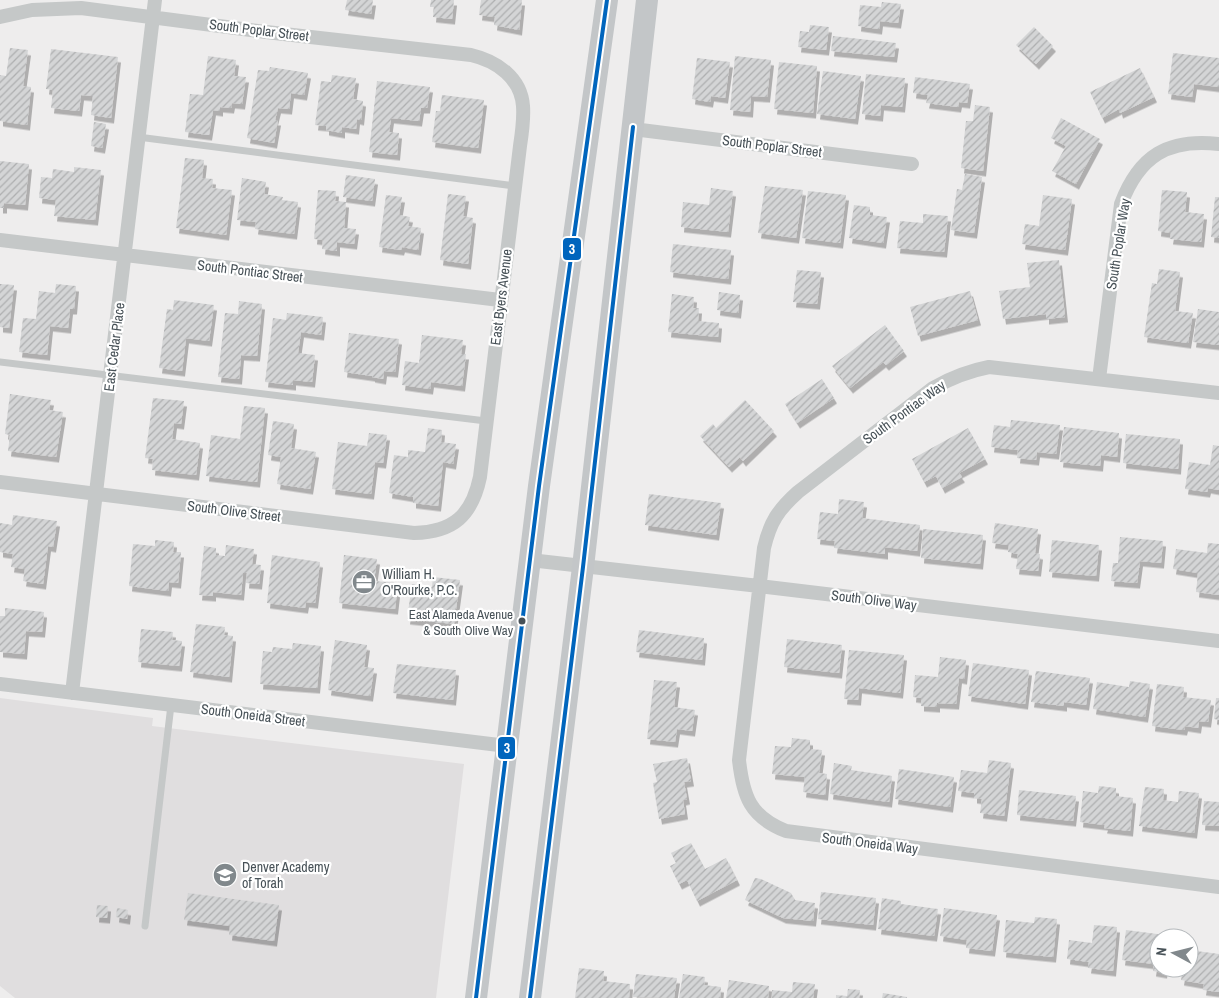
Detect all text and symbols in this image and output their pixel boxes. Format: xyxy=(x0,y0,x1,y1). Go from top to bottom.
street label: South Poplar Street xyxy=(208,15,310,45)
street label: South Poplar Street xyxy=(721,131,823,161)
street label: South Poplar Way xyxy=(1102,197,1134,291)
line badge: 3 xyxy=(562,237,582,261)
text: 3 xyxy=(569,240,575,258)
street label: East Byers Avenue xyxy=(486,248,516,346)
street label: South Pontiac Street xyxy=(196,256,304,286)
street label: East Cedar Place xyxy=(100,302,128,392)
street label: South Pontiac Way xyxy=(859,376,949,448)
street label: South Olive Street xyxy=(186,496,282,526)
place label: William H. O'Rourke, P.C. xyxy=(382,565,457,599)
office icon: William H. O'Rourke, P.C. xyxy=(351,569,377,595)
street label: South Olive Way xyxy=(830,586,918,614)
place label: East Alameda Avenue & South Olive Way xyxy=(409,606,514,639)
marker: East Alameda Avenue & South Olive Way xyxy=(517,616,527,626)
street label: South Oneida Street xyxy=(200,700,306,730)
line badge: 3 xyxy=(497,736,516,760)
text: 3 xyxy=(504,739,510,757)
street label: South Oneida Way xyxy=(821,828,919,858)
place label: Denver Academy of Torah xyxy=(242,858,330,892)
school or university icon: Denver Academy of Torah xyxy=(212,862,238,888)
north arrow xyxy=(1149,928,1199,978)
text: N xyxy=(1152,946,1171,957)

